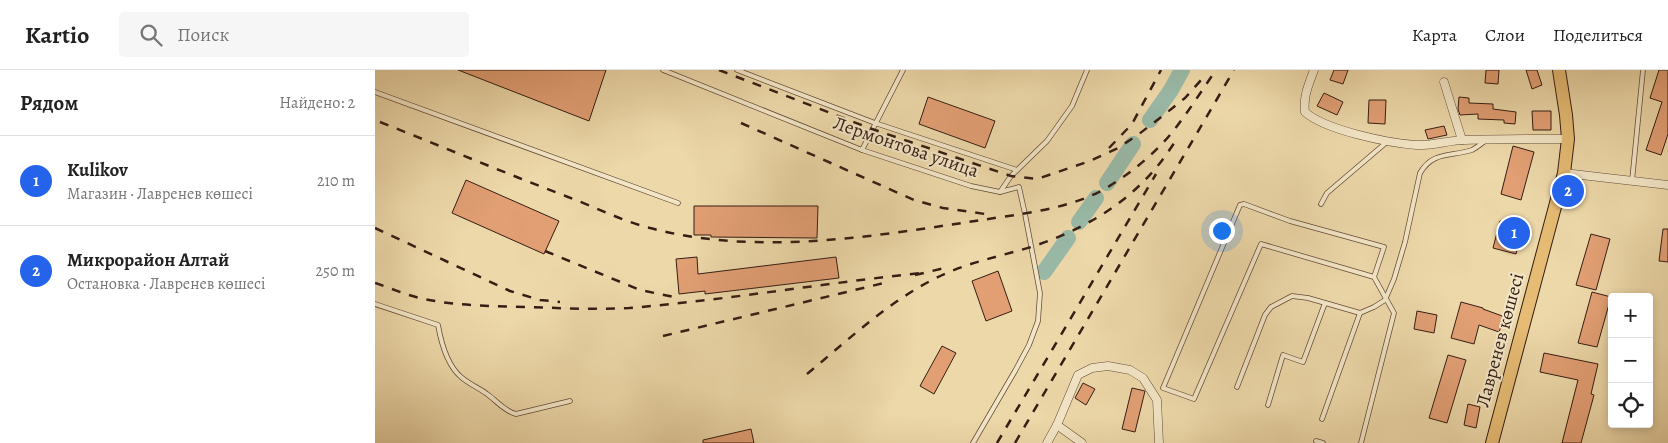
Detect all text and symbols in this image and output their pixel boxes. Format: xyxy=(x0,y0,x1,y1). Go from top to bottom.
search box xyxy=(119,12,469,57)
text: Kartio xyxy=(25,19,89,51)
icon: search xyxy=(137,21,165,49)
text: Поиск xyxy=(177,22,229,48)
text: Карта xyxy=(1412,23,1457,47)
text: Слои xyxy=(1485,23,1525,47)
text: Поделиться xyxy=(1553,23,1643,47)
text: Рядом xyxy=(20,89,78,117)
text: Найдено: 2 xyxy=(279,92,355,114)
street label: Лермонтова улица xyxy=(830,110,982,184)
text: Kulikov xyxy=(67,157,128,183)
text: 1 xyxy=(33,170,39,192)
text: 210 m xyxy=(317,170,355,192)
pin: 2 xyxy=(1552,172,1584,210)
text: Магазин · Лавренев көшесі xyxy=(67,183,253,205)
pin: 1 xyxy=(1498,214,1530,252)
your location xyxy=(1209,218,1235,244)
text: Микрорайон Алтай xyxy=(67,247,229,273)
text: 2 xyxy=(32,260,40,282)
text: 250 m xyxy=(316,260,355,282)
street label: Лавренев көшесі xyxy=(1470,270,1530,410)
text: Остановка · Лавренев көшесі xyxy=(67,273,265,295)
map controls xyxy=(1608,293,1653,428)
button: + xyxy=(1608,293,1653,338)
button: − xyxy=(1608,338,1653,383)
button: locate xyxy=(1608,383,1653,428)

